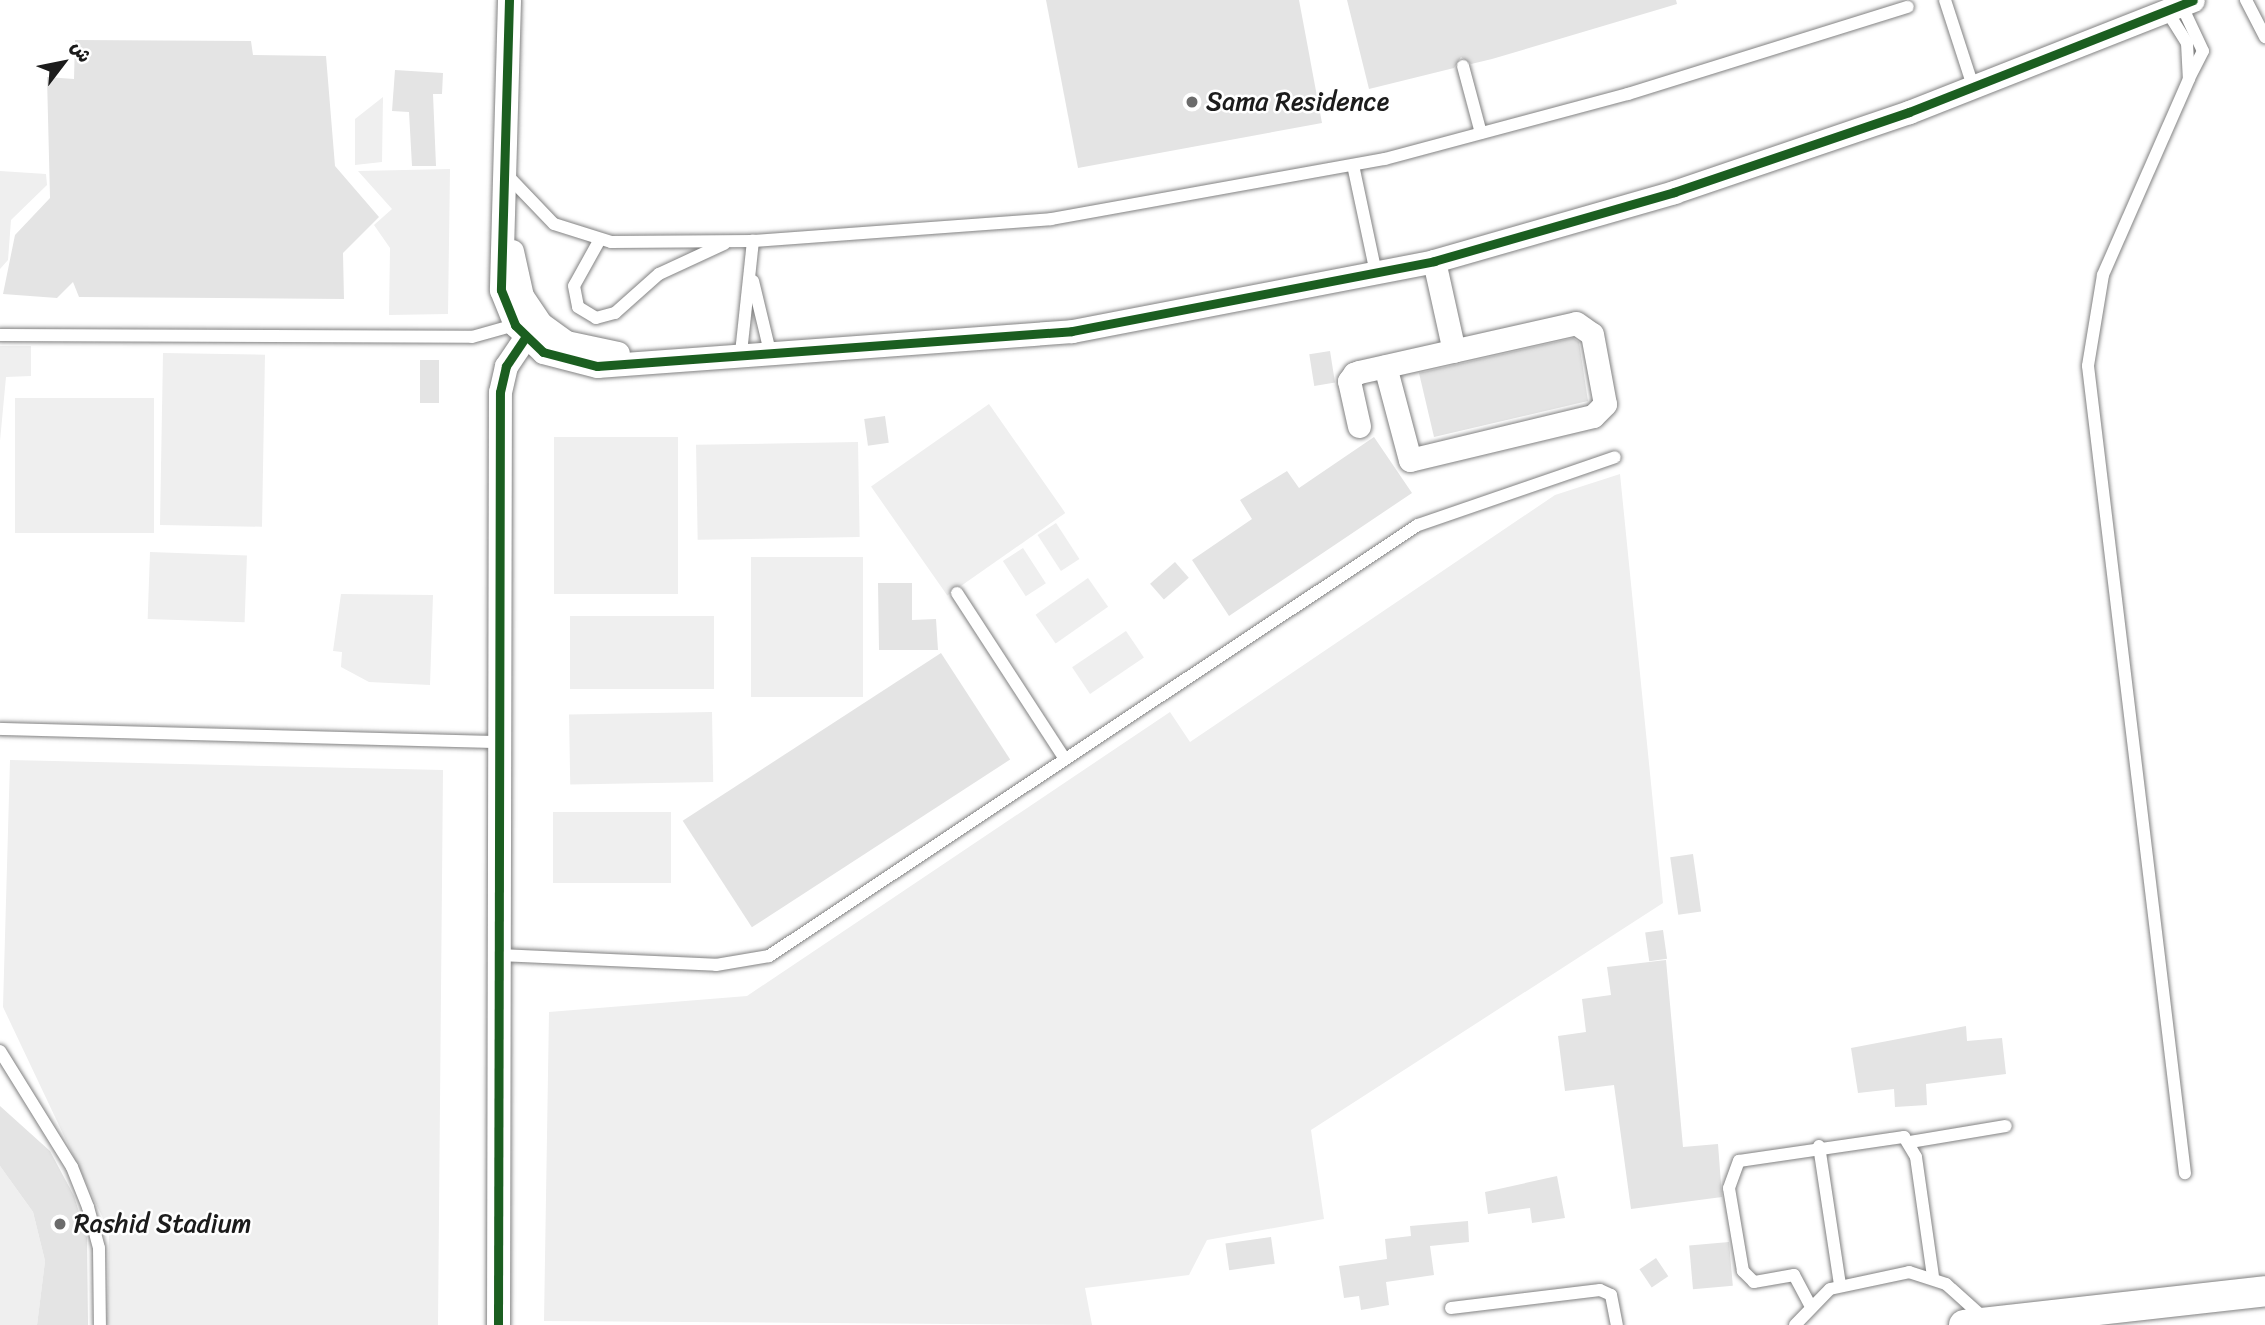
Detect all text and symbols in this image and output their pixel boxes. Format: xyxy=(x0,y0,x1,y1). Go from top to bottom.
north arrow xyxy=(28,28,98,98)
text: ش xyxy=(62,34,101,69)
place label: Sama Residence xyxy=(1206,86,1390,118)
marker: Sama Residence xyxy=(1184,94,1200,110)
place label: Rashid Stadium xyxy=(74,1208,252,1240)
marker: Rashid Stadium xyxy=(52,1216,68,1232)

